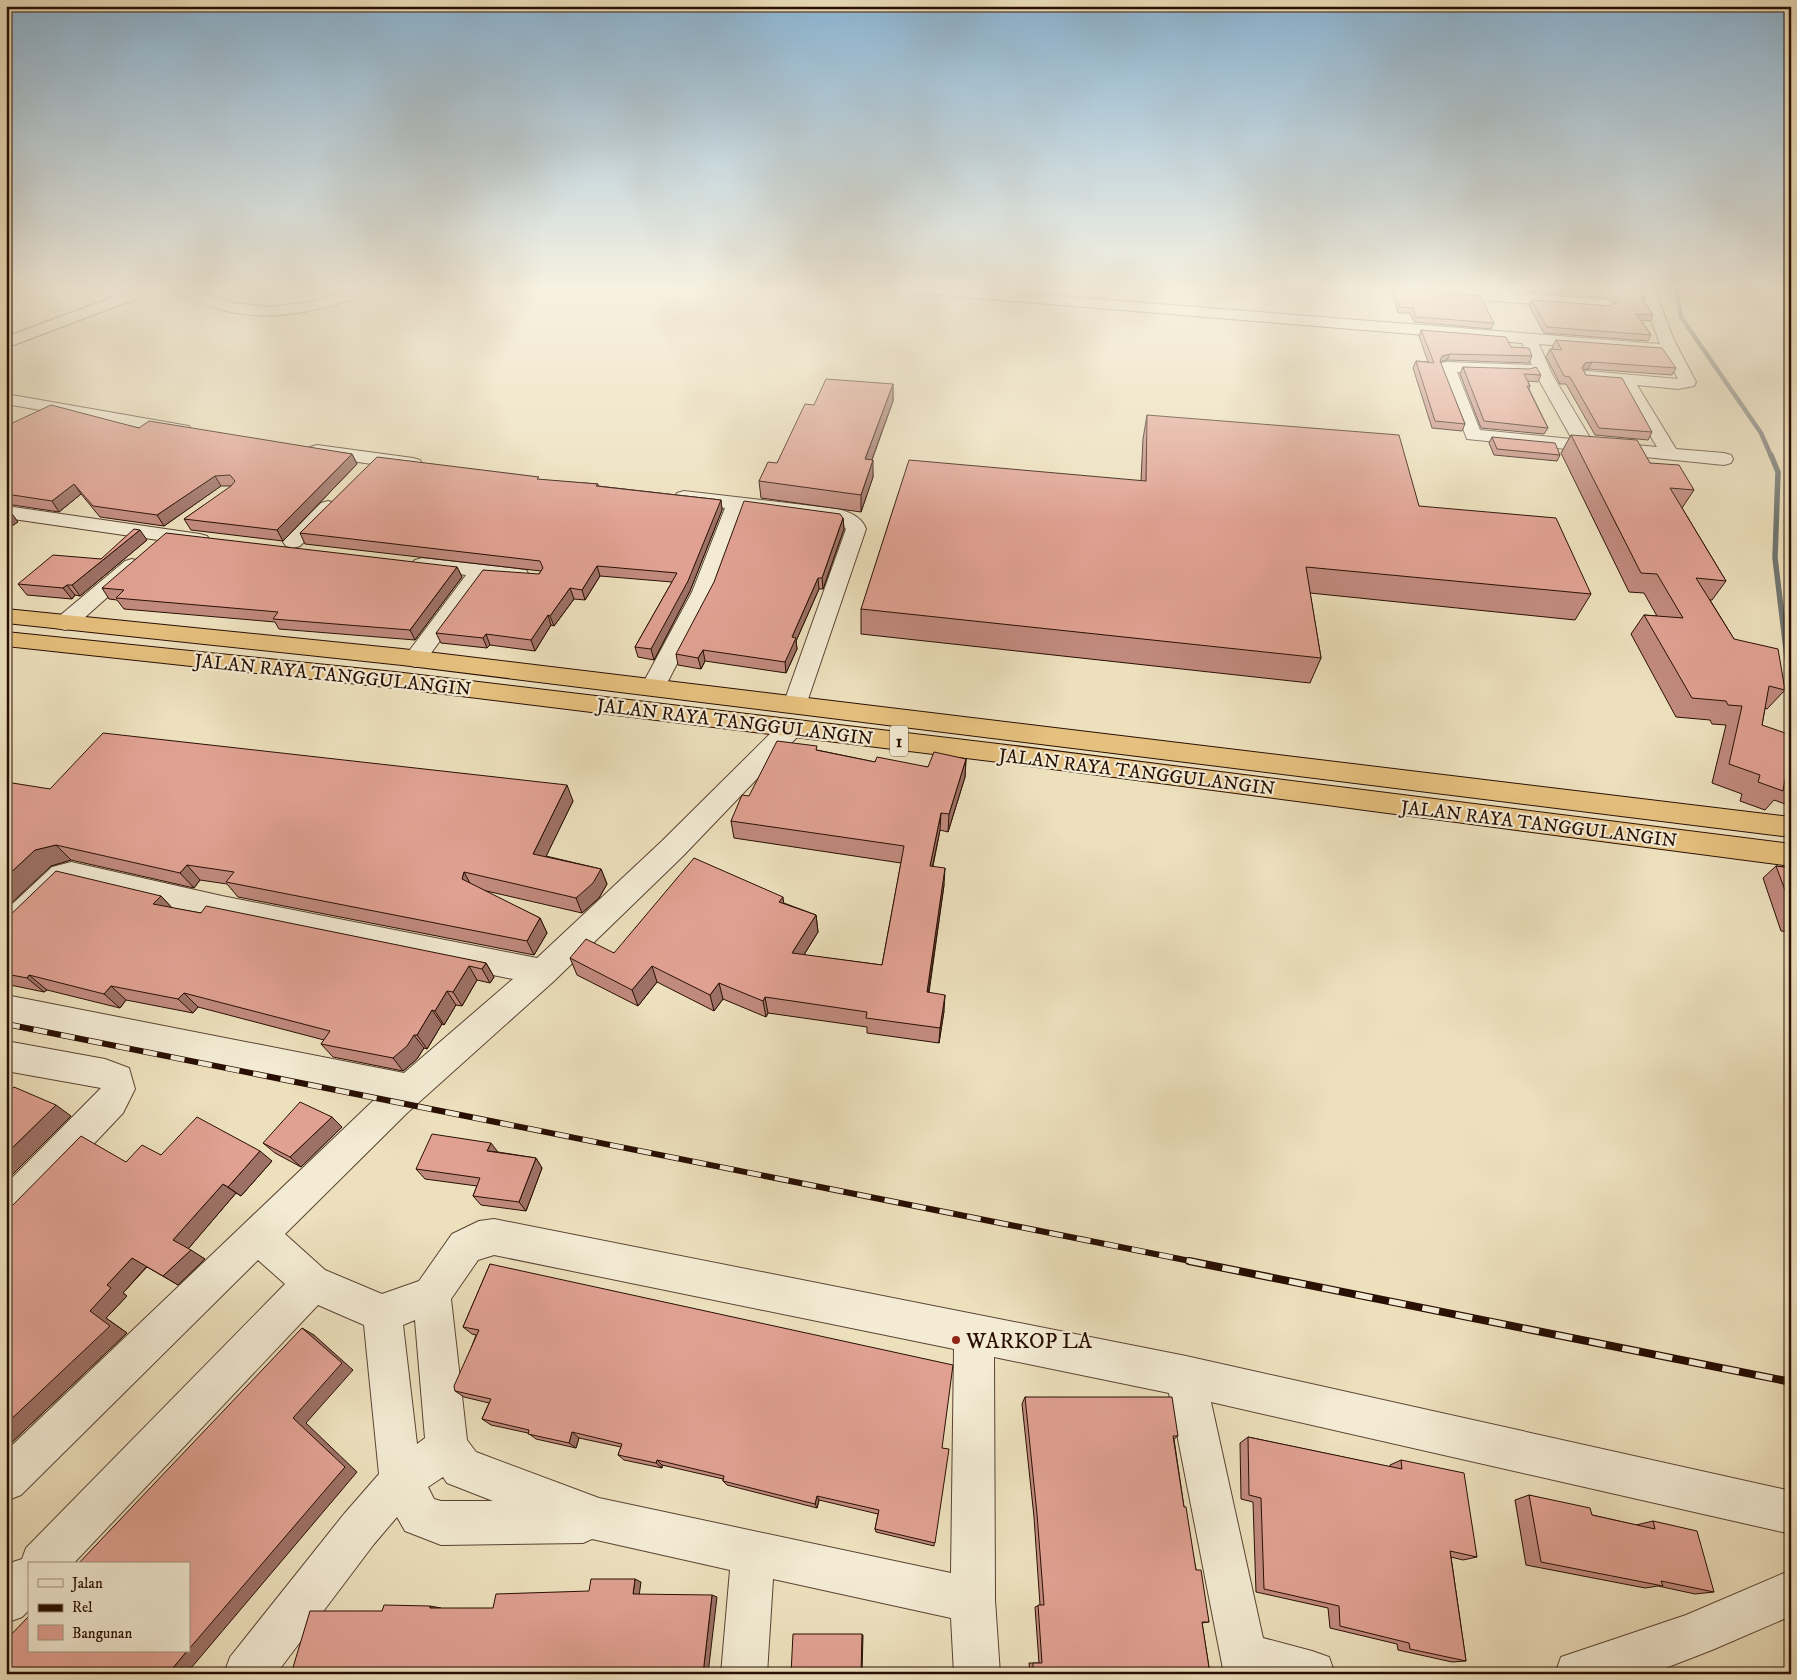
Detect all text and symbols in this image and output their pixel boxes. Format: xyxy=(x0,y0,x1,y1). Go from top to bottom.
street label: JALAN RAYA TANGGULANGIN xyxy=(191,649,472,701)
street label: JALAN RAYA TANGGULANGIN xyxy=(593,694,874,751)
road number: 1 xyxy=(890,726,908,756)
street label: JALAN RAYA TANGGULANGIN xyxy=(995,744,1276,801)
street label: JALAN RAYA TANGGULANGIN xyxy=(1397,796,1678,853)
place label: WARKOP LA xyxy=(965,1328,1093,1355)
marker: WARKOP LA xyxy=(950,1334,962,1346)
legend xyxy=(28,1562,190,1652)
text: Jalan xyxy=(70,1574,103,1593)
text: Rel xyxy=(72,1598,93,1617)
text: Bangunan xyxy=(72,1624,132,1643)

